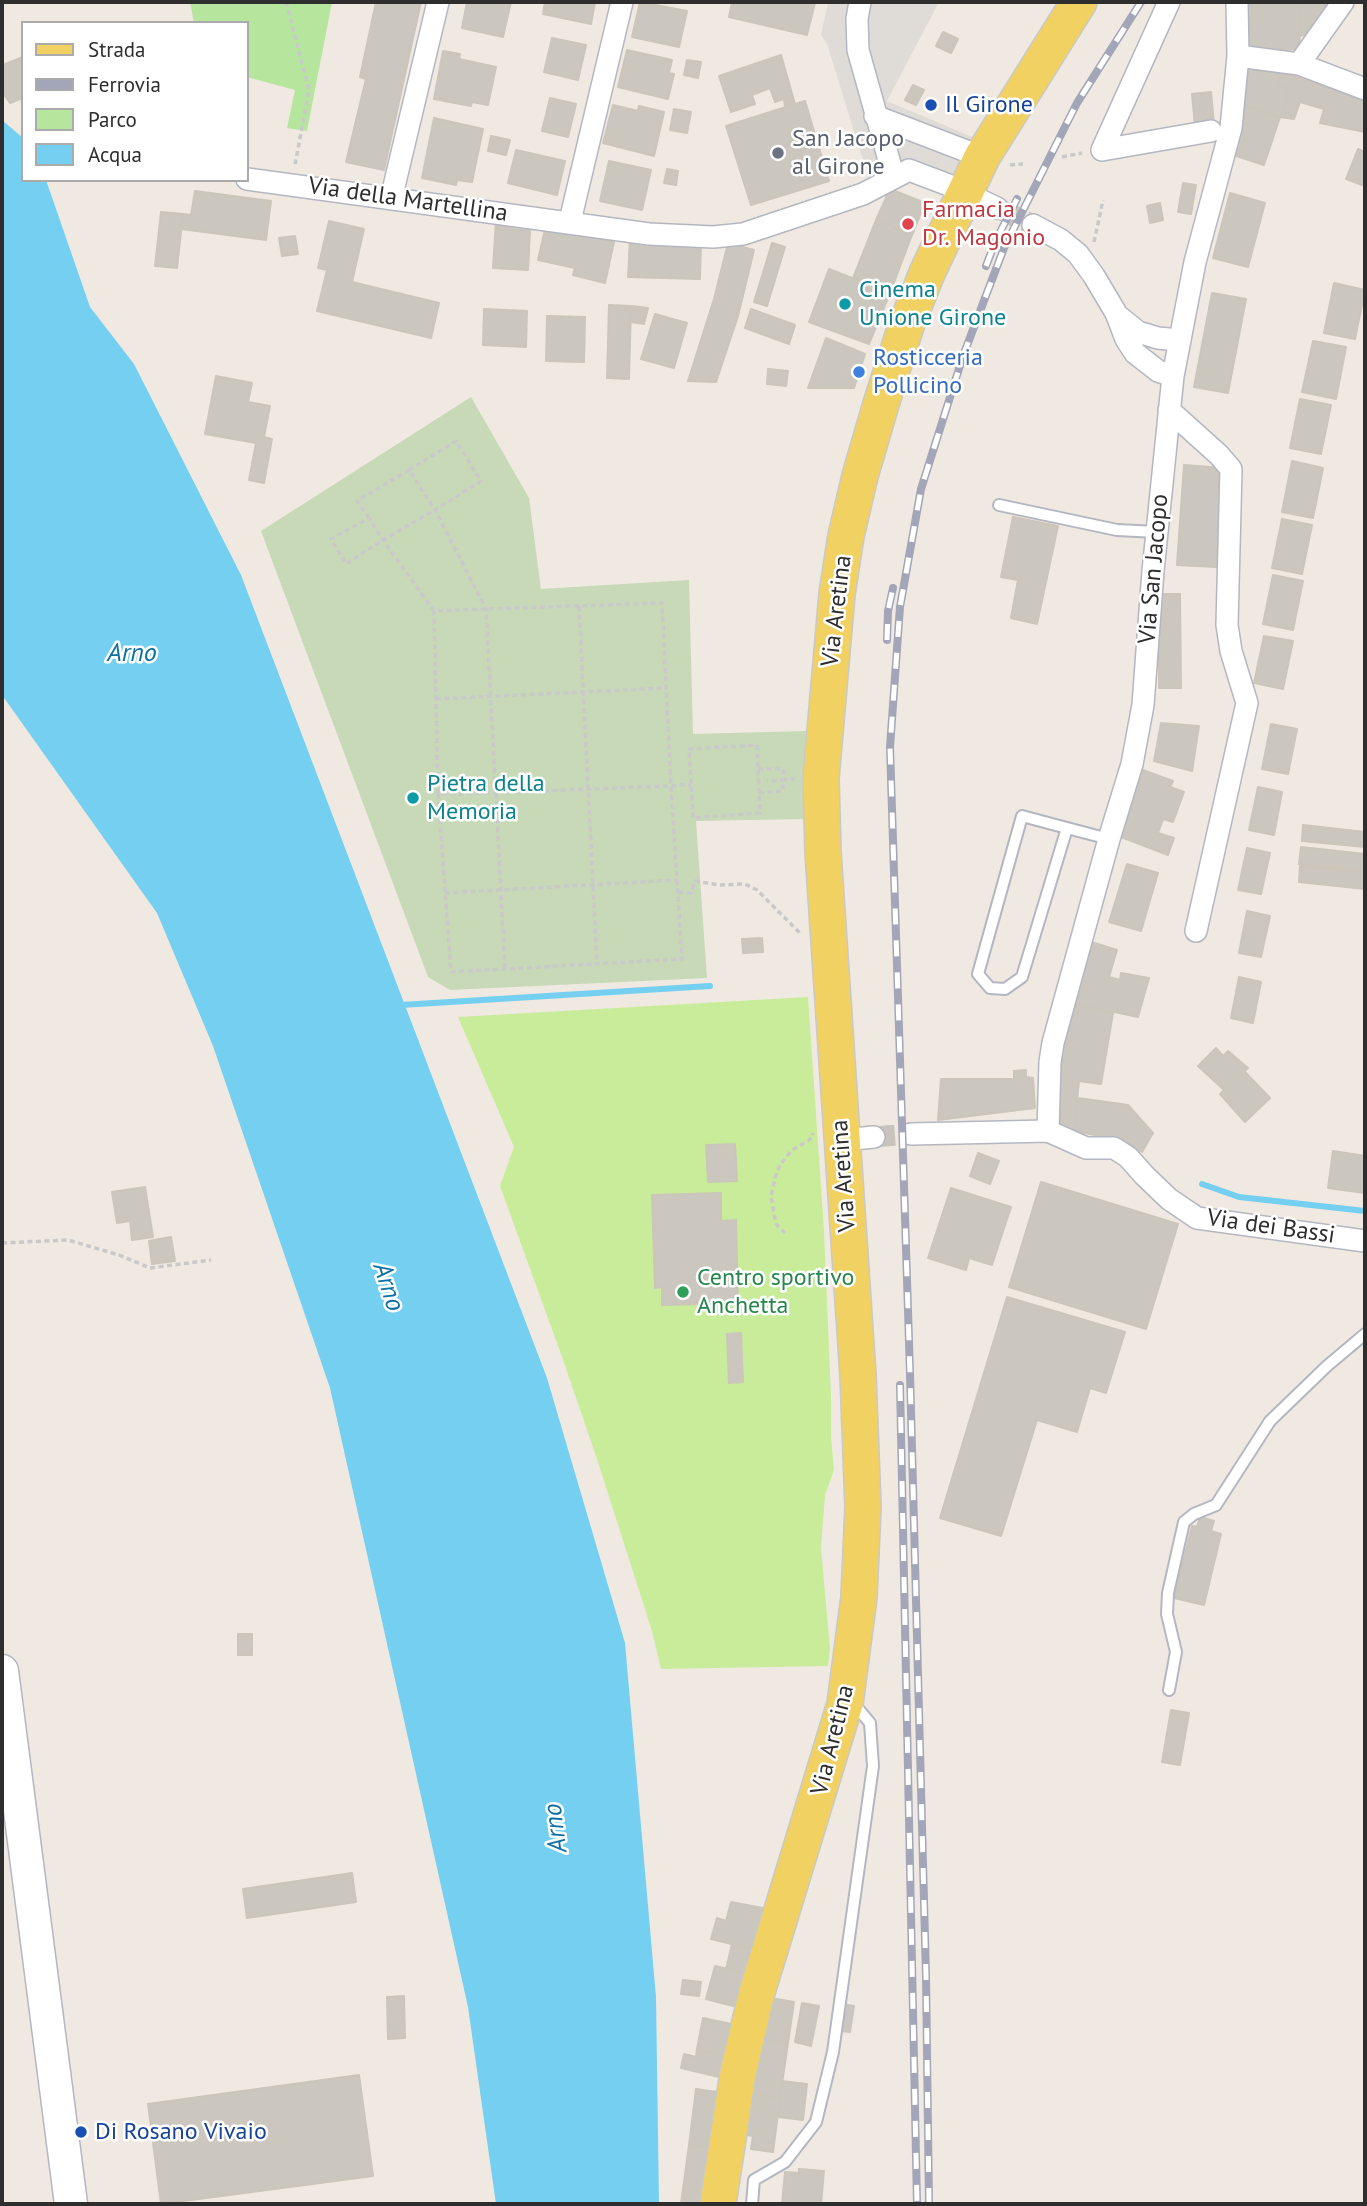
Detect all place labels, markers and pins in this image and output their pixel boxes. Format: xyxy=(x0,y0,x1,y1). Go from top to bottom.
place label: Il Girone xyxy=(945,91,1033,119)
marker: Il Girone xyxy=(923,97,939,113)
place label: San Jacopo al Girone xyxy=(792,125,904,181)
marker: San Jacopo al Girone xyxy=(770,145,786,161)
place label: Farmacia Dr. Magonio xyxy=(922,196,1045,252)
marker: Farmacia Dr. Magonio xyxy=(900,216,916,232)
place label: Cinema Unione Girone xyxy=(859,276,1006,332)
marker: Cinema Unione Girone xyxy=(837,296,853,312)
place label: Rosticceria Pollicino xyxy=(873,344,983,400)
marker: Rosticceria Pollicino xyxy=(851,364,867,380)
place label: Pietra della Memoria xyxy=(427,770,545,826)
marker: Pietra della Memoria xyxy=(405,790,421,806)
place label: Centro sportivo Anchetta xyxy=(697,1264,854,1320)
marker: Centro sportivo Anchetta xyxy=(675,1284,691,1300)
place label: Di Rosano Vivaio xyxy=(95,2118,267,2146)
marker: Di Rosano Vivaio xyxy=(73,2124,89,2140)

